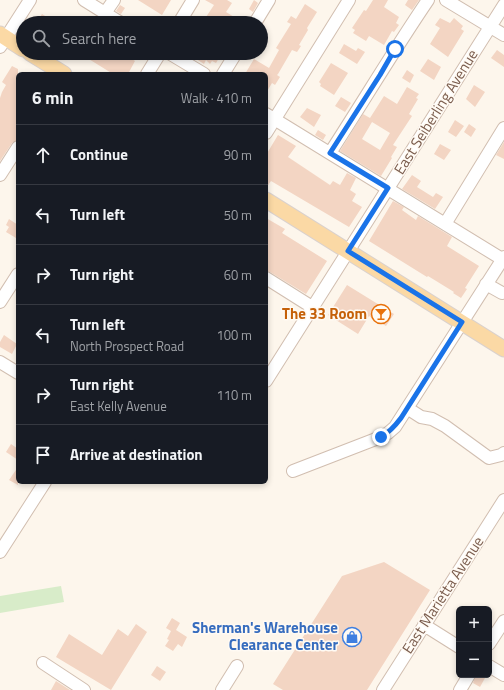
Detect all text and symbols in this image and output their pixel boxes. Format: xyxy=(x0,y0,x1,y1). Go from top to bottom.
search box xyxy=(16,16,268,60)
icon: search xyxy=(30,27,52,49)
text: Search here xyxy=(62,27,136,50)
route start xyxy=(386,40,404,58)
street label: East Seiberling Avenue xyxy=(388,45,483,179)
text: 6 min xyxy=(32,85,73,111)
text: Walk · 410 m xyxy=(181,88,252,108)
text: Continue xyxy=(70,143,128,166)
icon: ahead xyxy=(32,144,54,166)
text: 90 m xyxy=(224,145,252,165)
text: Turn left xyxy=(70,203,125,226)
icon: left xyxy=(32,204,54,226)
text: 50 m xyxy=(224,205,252,225)
text: Turn right xyxy=(70,263,134,286)
icon: right xyxy=(32,264,54,286)
text: 60 m xyxy=(224,265,252,285)
place label: The 33 Room xyxy=(282,302,367,325)
bar icon: The 33 Room xyxy=(370,303,392,325)
text: Turn left xyxy=(70,313,125,336)
icon: left xyxy=(32,324,54,346)
text: 100 m xyxy=(216,325,252,345)
text: North Prospect Road xyxy=(70,336,184,356)
text: Turn right xyxy=(70,373,134,396)
icon: right xyxy=(32,384,54,406)
text: 110 m xyxy=(216,385,252,405)
text: East Kelly Avenue xyxy=(70,396,167,416)
route end xyxy=(372,428,390,446)
text: Arrive at destination xyxy=(70,443,203,466)
icon: arrive xyxy=(32,444,54,466)
street label: East Marietta Avenue xyxy=(396,532,489,658)
map controls xyxy=(456,606,492,678)
button: + xyxy=(456,606,492,642)
place label: Sherman's Warehouse Clearance Center xyxy=(192,616,338,656)
shop icon: Sherman's Warehouse Clearance Center xyxy=(341,626,363,648)
button: − xyxy=(456,642,492,678)

